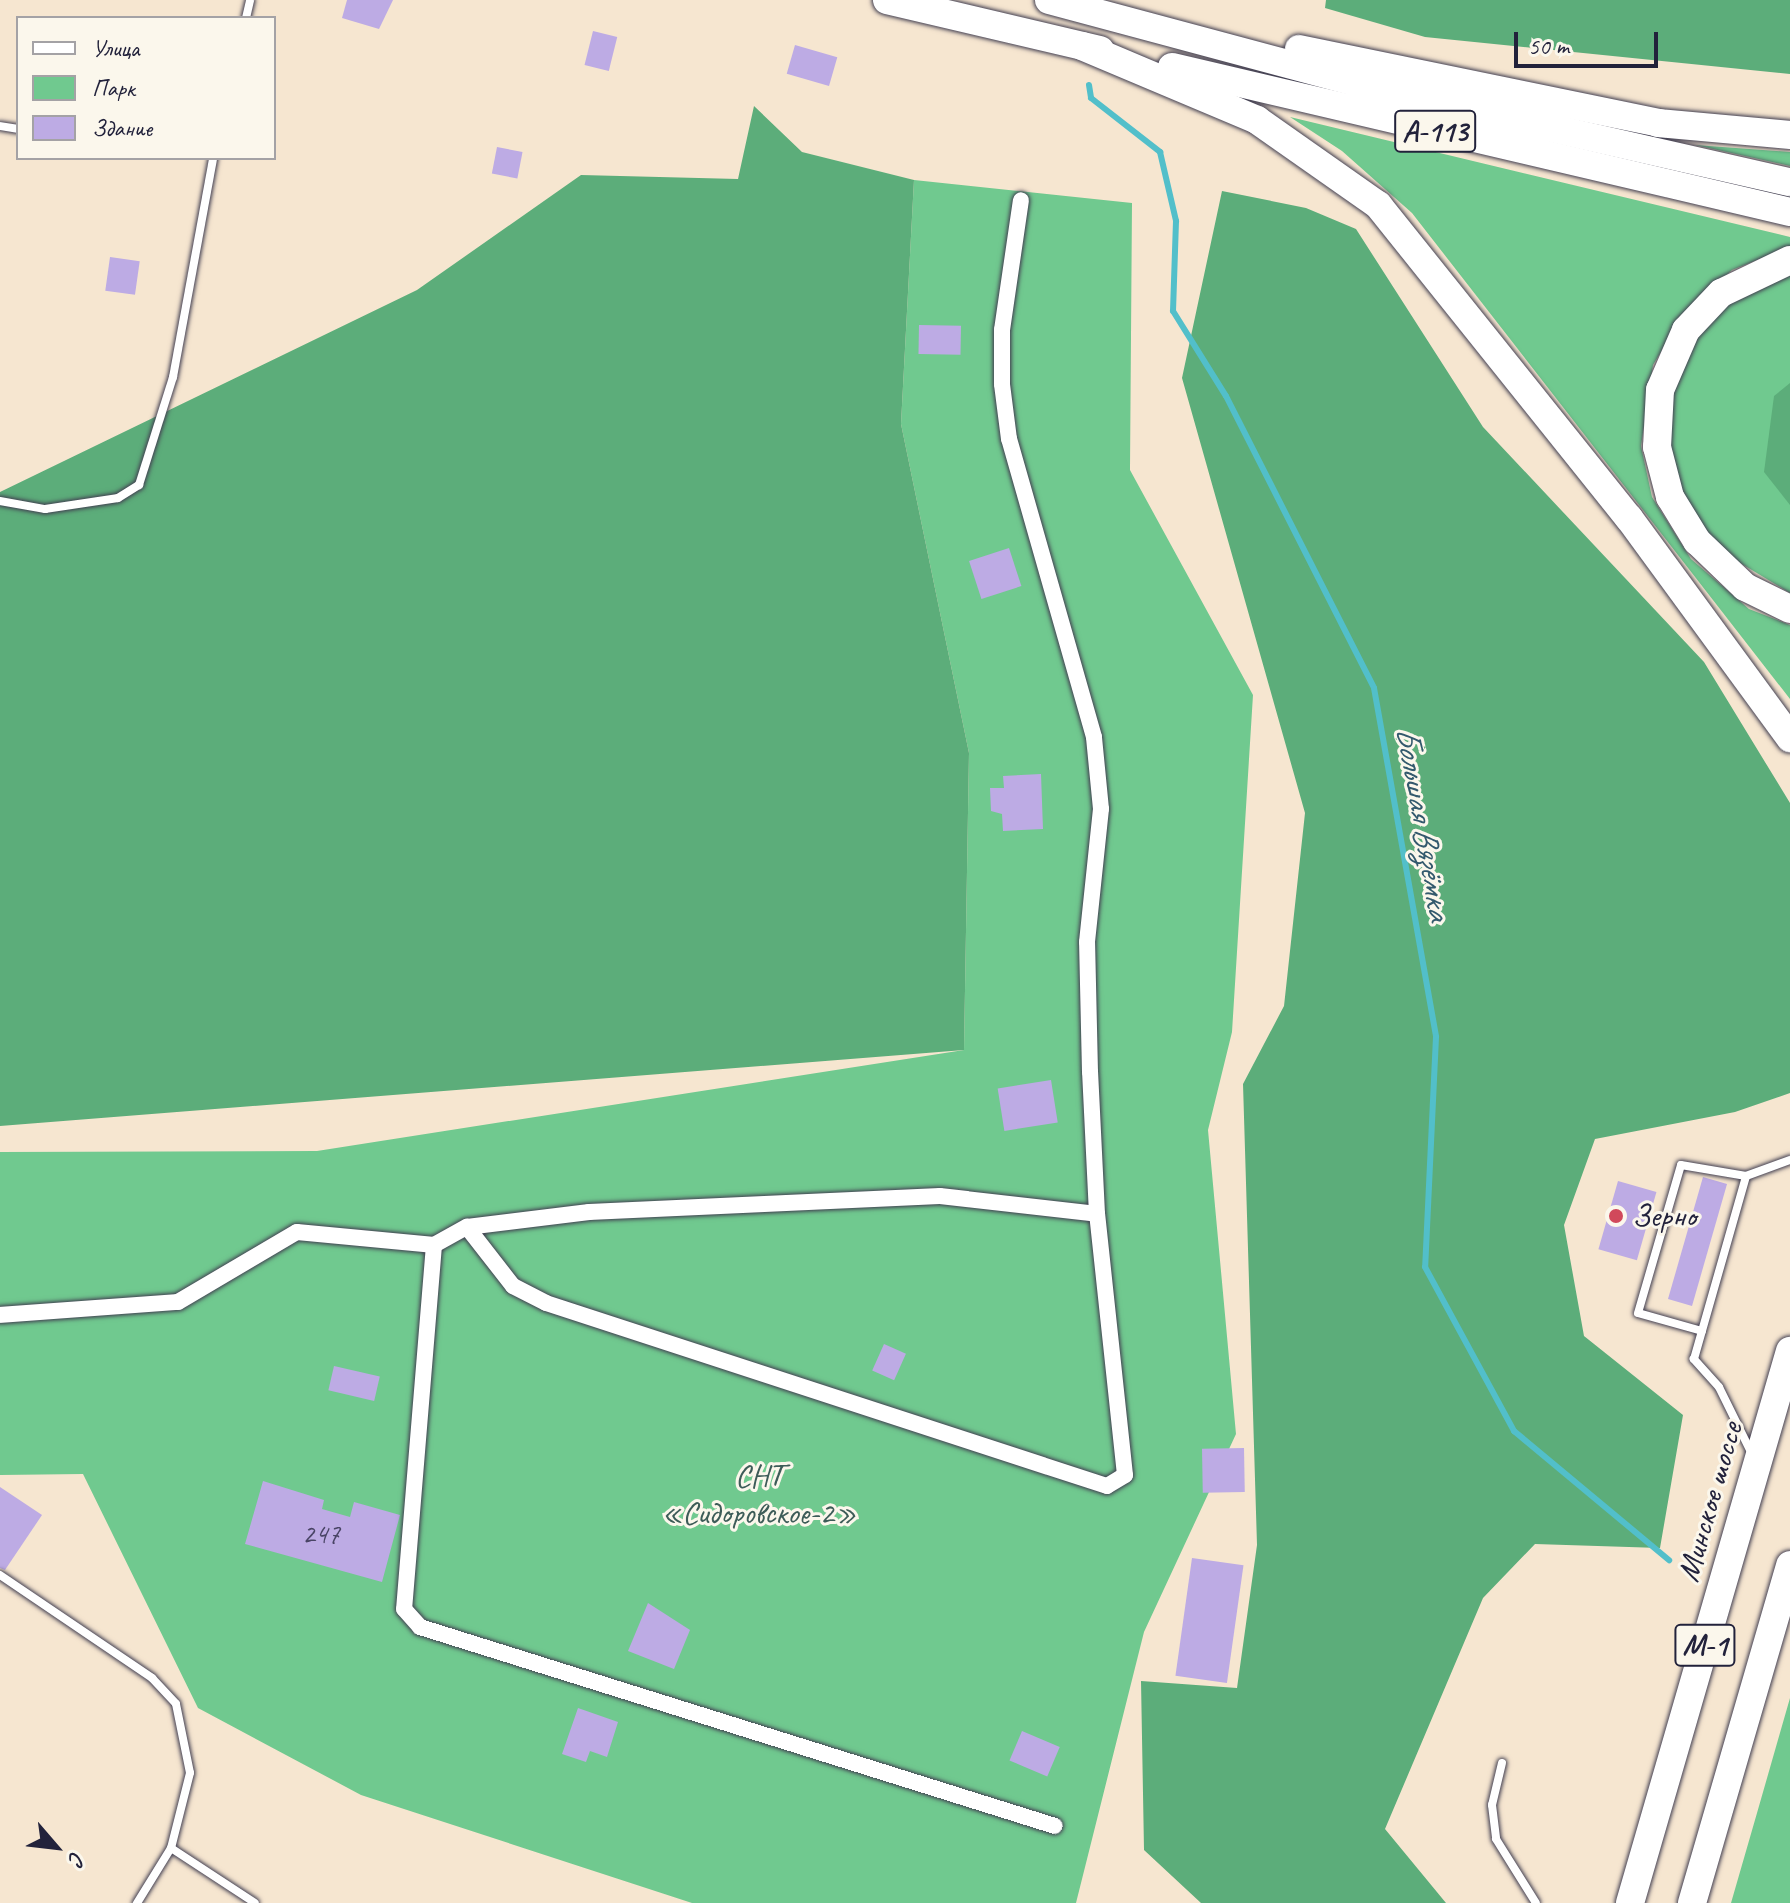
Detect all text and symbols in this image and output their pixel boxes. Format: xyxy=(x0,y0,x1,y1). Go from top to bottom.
legend xyxy=(16,16,276,160)
scale bar xyxy=(1518,16,1662,66)
text: 50 m xyxy=(1528,31,1569,61)
text: Улица xyxy=(92,33,140,63)
text: Парк xyxy=(92,73,135,103)
road number: А-113 xyxy=(1393,105,1477,157)
text: Здание xyxy=(92,113,152,143)
water label: Большая Вязёмка xyxy=(1387,723,1461,923)
place label: Зерно xyxy=(1632,1197,1696,1235)
marker: Зерно xyxy=(1607,1207,1625,1225)
street label: Минское шоссе xyxy=(1669,1418,1751,1586)
park label: СНТ «Сидоровское-2» xyxy=(662,1458,856,1533)
house number: 247 xyxy=(302,1517,340,1551)
road number: М-1 xyxy=(1673,1619,1737,1671)
north arrow xyxy=(16,1807,96,1887)
text: С xyxy=(62,1847,92,1870)

